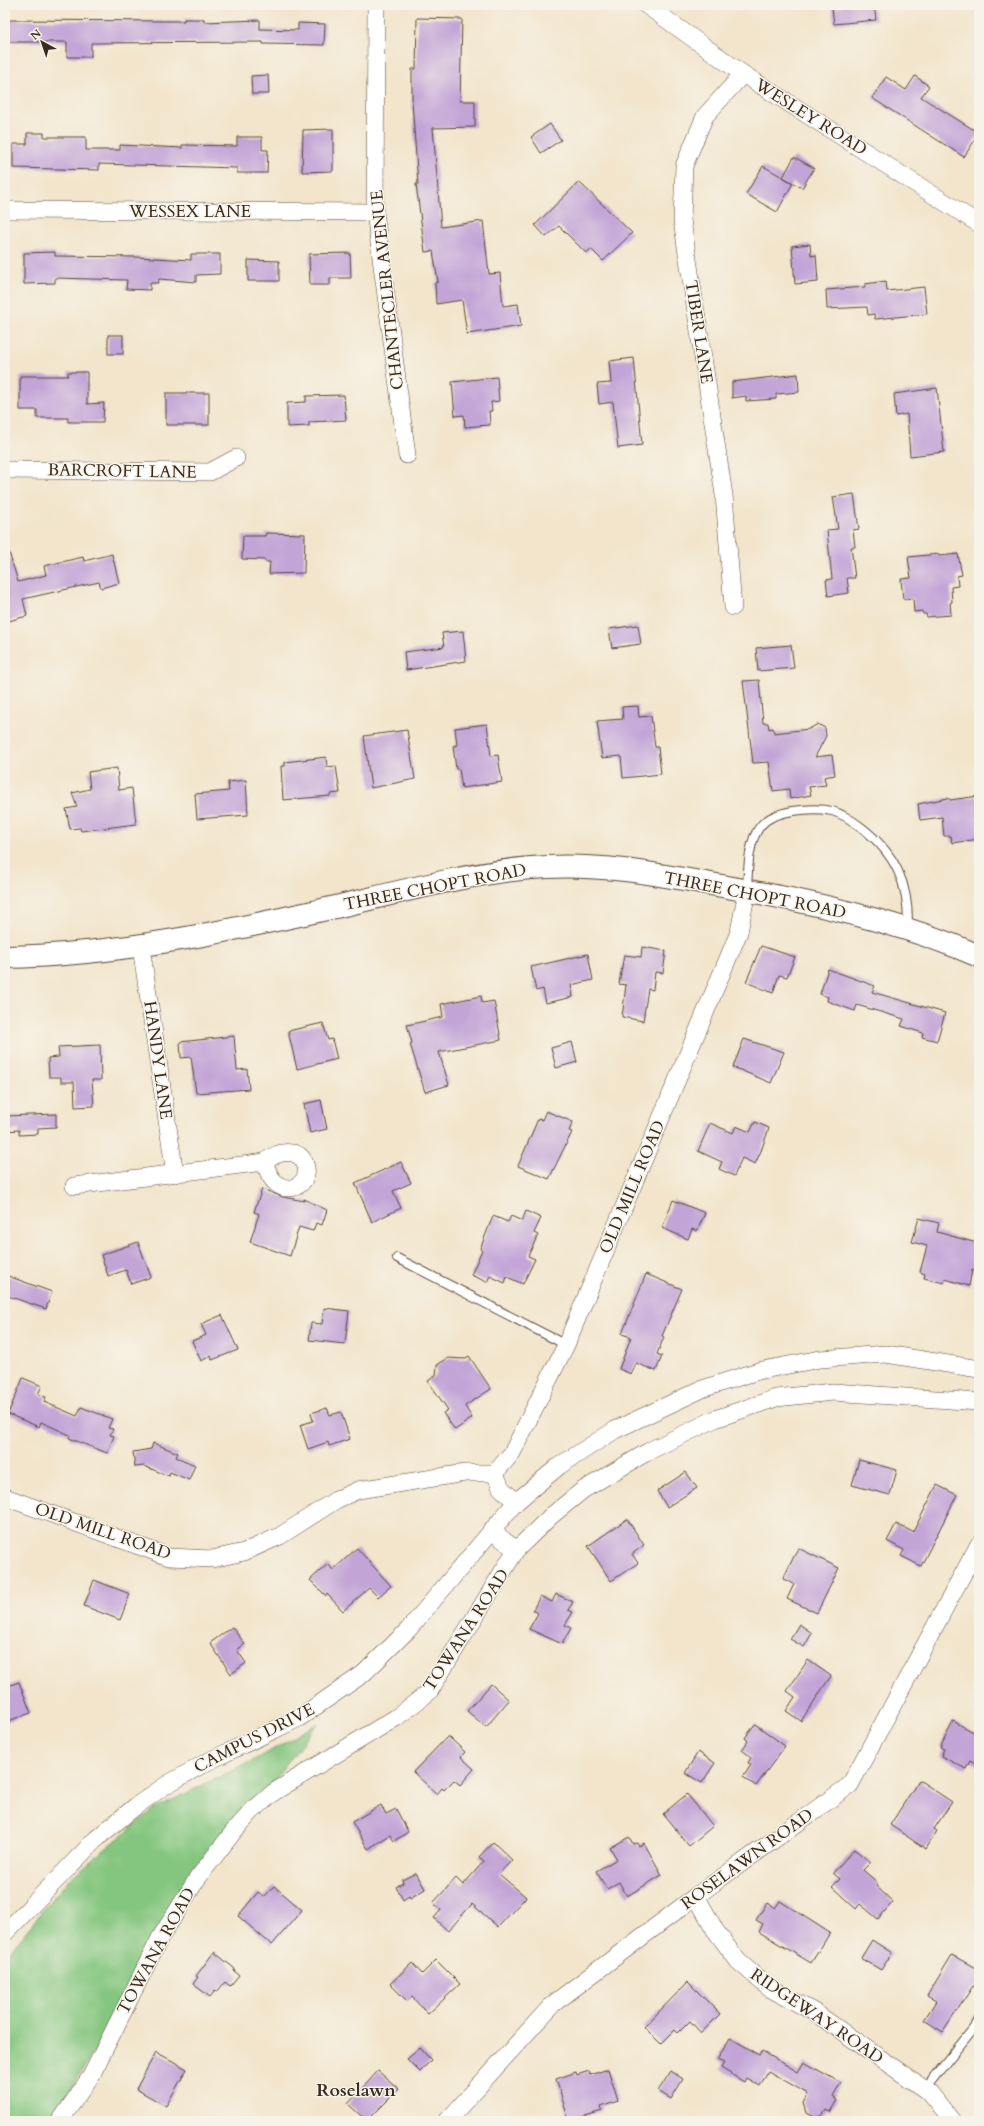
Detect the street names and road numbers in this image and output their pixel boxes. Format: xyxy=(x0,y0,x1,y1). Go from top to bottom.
street label: WESLEY ROAD xyxy=(750,73,872,161)
street label: CHANTECLER AVENUE xyxy=(365,189,409,391)
street label: WESSEX LANE xyxy=(128,200,251,223)
street label: TIBER LANE xyxy=(680,279,718,385)
street label: BARCROFT LANE xyxy=(47,458,197,484)
street label: THREE CHOPT ROAD xyxy=(342,858,528,916)
street label: THREE CHOPT ROAD xyxy=(662,866,848,924)
street label: HANDY LANE xyxy=(138,999,178,1121)
street label: OLD MILL ROAD xyxy=(594,1117,671,1257)
street label: OLD MILL ROAD xyxy=(32,1497,174,1565)
street label: TOWANA ROAD xyxy=(418,1564,514,1696)
street label: CAMPUS DRIVE xyxy=(190,1698,318,1778)
street label: ROSELAWN ROAD xyxy=(676,1803,818,1915)
street label: TOWANA ROAD xyxy=(112,1883,200,2018)
street label: RIDGEWAY ROAD xyxy=(746,1963,888,2069)

